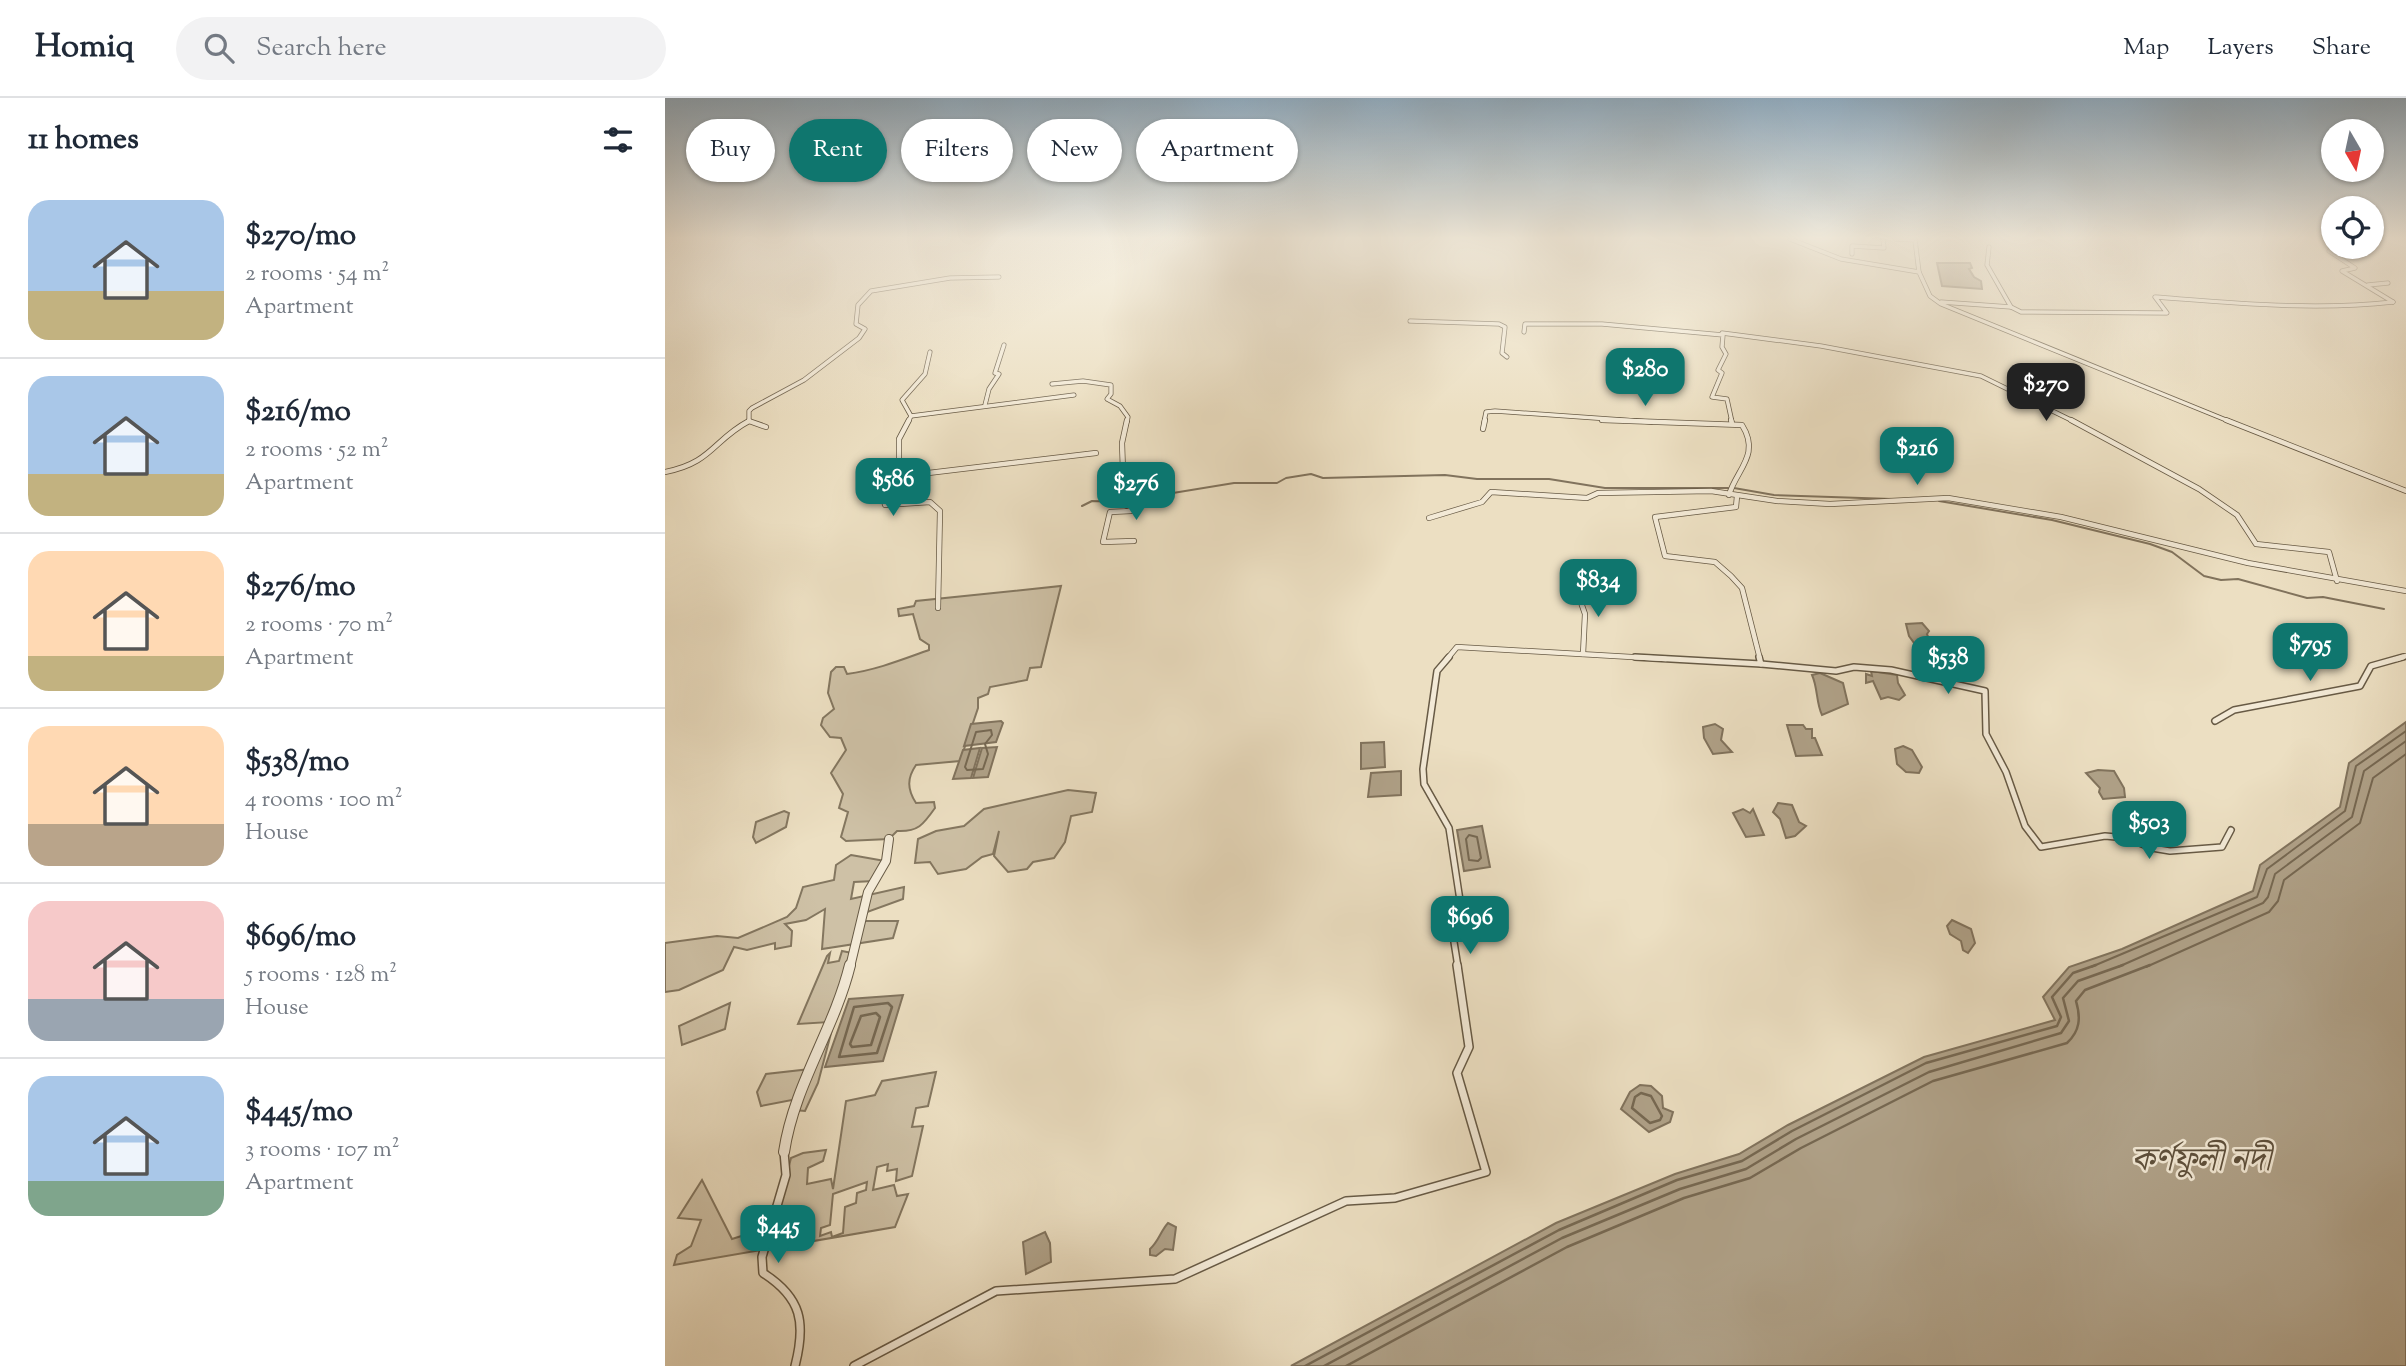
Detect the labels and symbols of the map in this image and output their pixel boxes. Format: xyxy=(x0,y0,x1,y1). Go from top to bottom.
north arrow xyxy=(2321,119,2383,182)
pin: $280 xyxy=(1604,348,1686,408)
pin: $270 xyxy=(2005,364,2087,423)
pin: $216 xyxy=(1876,428,1958,487)
pin: $586 xyxy=(852,458,934,518)
pin: $276 xyxy=(1095,462,1177,522)
pin: $834 xyxy=(1557,560,1639,619)
pin: $795 xyxy=(2269,624,2351,683)
pin: $538 xyxy=(1907,636,1989,696)
pin: $503 xyxy=(2108,802,2190,861)
pin: $696 xyxy=(1429,896,1511,956)
water label: কর্ণফুলী নদী xyxy=(2131,1138,2274,1186)
pin: $445 xyxy=(737,1206,819,1265)

